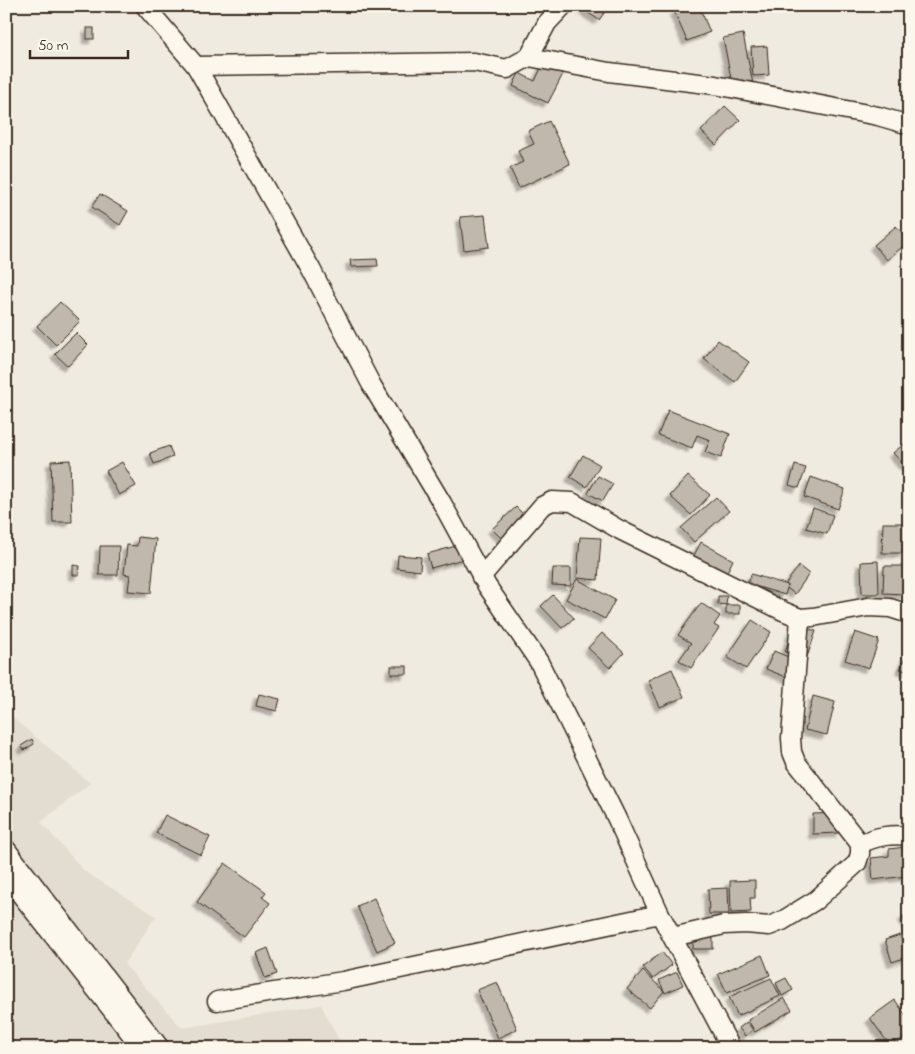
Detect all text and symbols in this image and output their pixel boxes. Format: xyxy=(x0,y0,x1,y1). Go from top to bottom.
scale bar xyxy=(30,28,128,60)
text: 50 m xyxy=(38,35,69,57)

